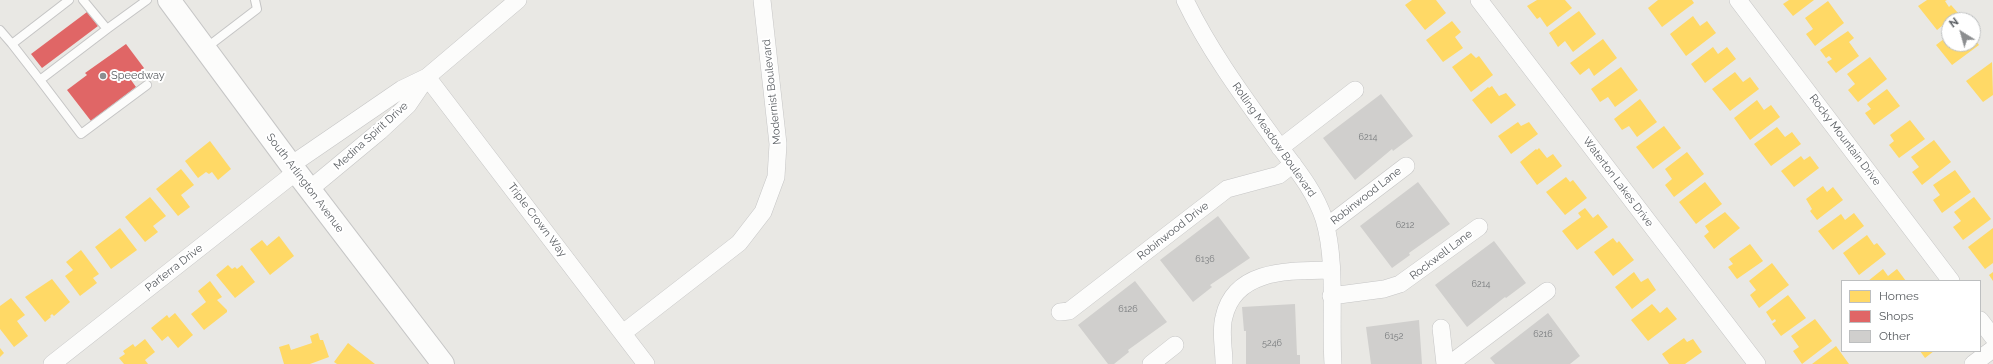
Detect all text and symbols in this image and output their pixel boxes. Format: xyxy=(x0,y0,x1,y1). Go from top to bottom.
north arrow xyxy=(1941,12,1981,52)
text: N xyxy=(1947,15,1961,31)
street label: Modernist Boulevard xyxy=(760,39,784,145)
place label: Speedway xyxy=(111,69,165,83)
marker: Speedway xyxy=(98,71,108,81)
street label: Rolling Meadow Boulevard xyxy=(1229,80,1319,200)
street label: Rocky Mountain Drive xyxy=(1806,92,1884,188)
street label: Medina Spirit Drive xyxy=(331,99,411,173)
street label: South Arlington Avenue xyxy=(263,131,347,235)
house number: 6214 xyxy=(1359,132,1377,142)
street label: Waterton Lakes Drive xyxy=(1580,135,1656,229)
street label: Robinwood Lane xyxy=(1328,164,1404,228)
street label: Triple Crown Way xyxy=(505,180,569,260)
street label: Robinwood Drive xyxy=(1135,199,1211,263)
house number: 6212 xyxy=(1396,220,1414,230)
street label: Rockwell Lane xyxy=(1407,227,1475,283)
street label: Parterra Drive xyxy=(143,241,205,295)
house number: 6136 xyxy=(1195,254,1215,264)
house number: 6214 xyxy=(1472,279,1490,289)
legend xyxy=(1841,280,1981,352)
text: Homes xyxy=(1879,289,1919,303)
house number: 6126 xyxy=(1118,304,1138,314)
text: Shops xyxy=(1879,309,1914,323)
house number: 6216 xyxy=(1533,329,1553,339)
text: Other xyxy=(1879,329,1910,343)
house number: 6152 xyxy=(1385,331,1403,341)
house number: 5246 xyxy=(1262,338,1282,348)

